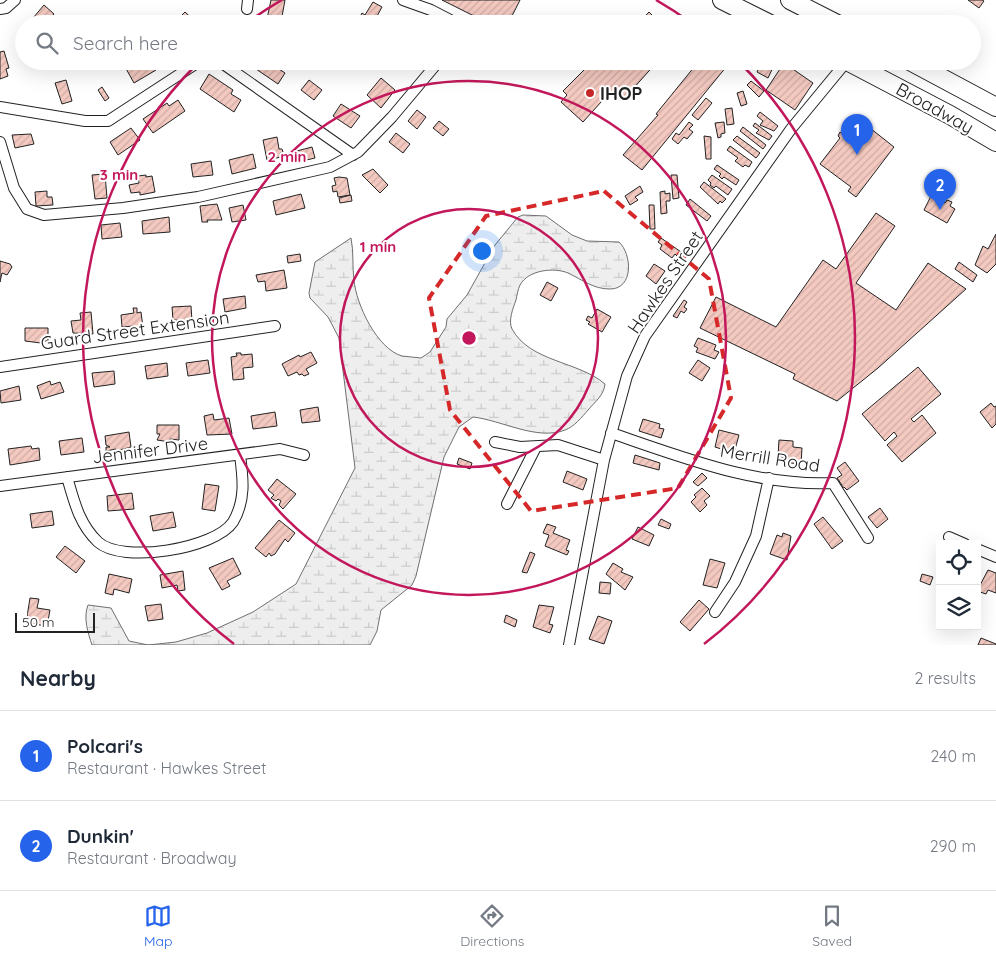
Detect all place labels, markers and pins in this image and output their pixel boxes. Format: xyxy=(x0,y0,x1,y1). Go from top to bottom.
place label: IHOP xyxy=(600,82,643,105)
marker: IHOP xyxy=(584,87,596,99)
pin: 1 xyxy=(841,114,873,155)
pin: 2 xyxy=(924,169,956,210)
centre of rings xyxy=(460,329,478,347)

